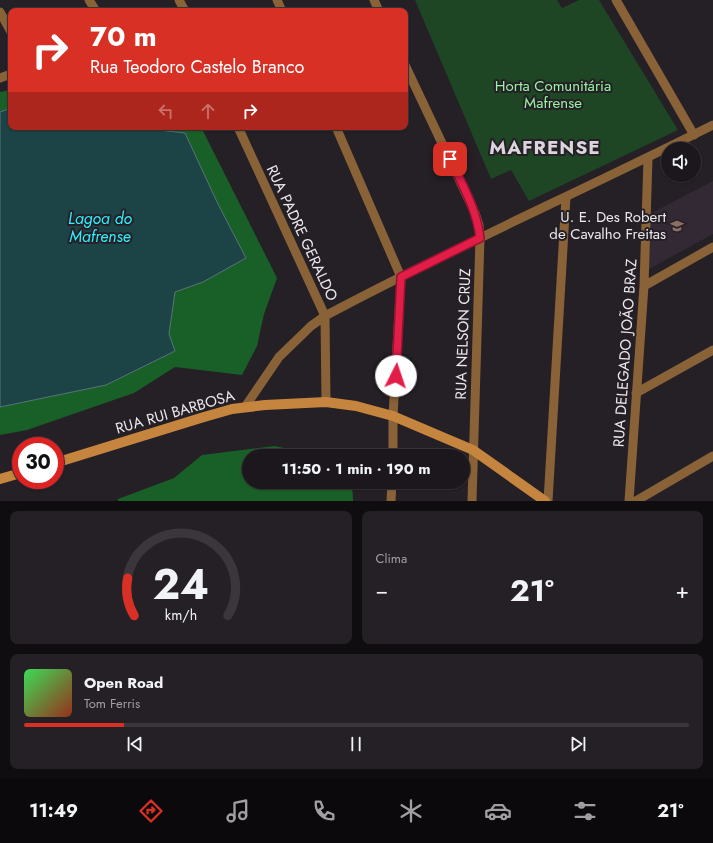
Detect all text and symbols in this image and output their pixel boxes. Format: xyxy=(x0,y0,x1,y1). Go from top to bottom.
text: 70 m xyxy=(90,16,157,57)
icon: right xyxy=(24,24,76,76)
text: Rua Teodoro Castelo Branco xyxy=(90,54,304,80)
park label: Horta Comunitária Mafrense xyxy=(495,75,611,114)
icon: left xyxy=(155,100,177,122)
icon: ahead xyxy=(197,100,219,122)
icon: right xyxy=(239,100,261,122)
district label: MAFRENSE xyxy=(489,134,601,161)
pin xyxy=(433,142,467,176)
map controls xyxy=(661,142,701,182)
button: sound xyxy=(661,142,701,182)
icon: arrive xyxy=(439,148,461,170)
street label: RUA PADRE GERALDO xyxy=(261,161,343,305)
place label: U. E. Des Robert de Cavalho Freitas xyxy=(549,206,666,245)
water label: Lagoa do Mafrense xyxy=(68,207,133,248)
school or university icon: U. E. Des Robert de Cavalho Freitas xyxy=(669,218,685,234)
street label: RUA DELEGADO JOÃO BRAZ xyxy=(607,258,643,448)
street label: RUA NELSON CRUZ xyxy=(450,268,476,400)
position arrow xyxy=(375,355,417,397)
street label: RUA RUI BARBOSA xyxy=(113,384,237,440)
speed limit sign: 30 xyxy=(12,437,64,489)
text: 11:50 · 1 min · 190 m xyxy=(282,458,430,480)
text: Clima xyxy=(376,549,407,568)
text: 24 xyxy=(153,553,209,614)
text: 21° xyxy=(510,569,554,612)
text: − xyxy=(376,574,388,606)
text: + xyxy=(675,574,689,606)
text: km/h xyxy=(165,604,197,624)
text: Open Road xyxy=(84,672,163,694)
text: Tom Ferris xyxy=(84,694,140,713)
icon: previous xyxy=(124,733,146,755)
icon: pause xyxy=(345,733,367,755)
icon: next xyxy=(567,733,589,755)
icon: directions xyxy=(137,797,165,825)
icon: music xyxy=(224,797,252,825)
icon: phone xyxy=(310,797,338,825)
icon: climate xyxy=(397,797,425,825)
icon: car xyxy=(484,797,512,825)
icon: filters xyxy=(571,797,599,825)
text: 11:49 xyxy=(29,798,78,824)
text: 21° xyxy=(657,798,684,824)

